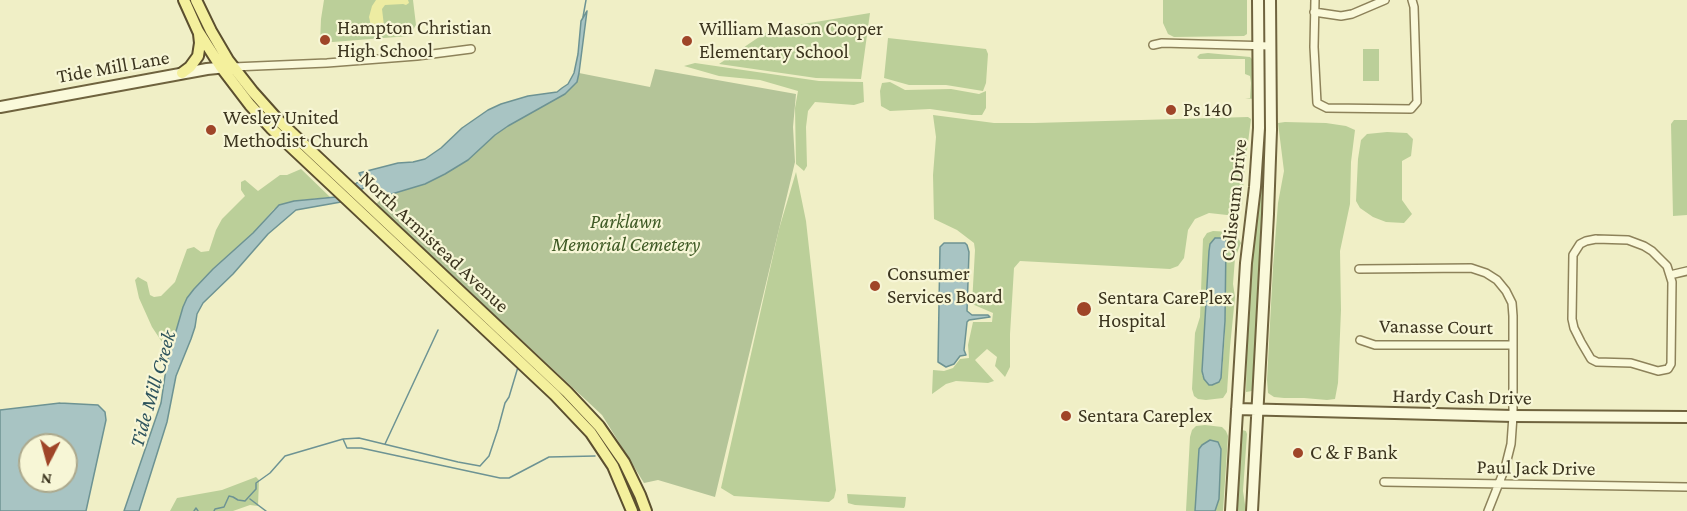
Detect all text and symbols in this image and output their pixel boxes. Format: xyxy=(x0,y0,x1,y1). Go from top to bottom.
place label: Hampton Christian High School xyxy=(337,16,491,63)
place label: William Mason Cooper Elementary School xyxy=(699,17,883,64)
marker: Hampton Christian High School xyxy=(318,33,332,47)
marker: William Mason Cooper Elementary School xyxy=(680,34,694,48)
street label: Tide Mill Lane xyxy=(55,45,171,89)
place label: Ps 140 xyxy=(1183,98,1233,122)
marker: Ps 140 xyxy=(1164,103,1178,117)
place label: Wesley United Methodist Church xyxy=(223,106,368,153)
marker: Wesley United Methodist Church xyxy=(204,123,218,137)
street label: Coliseum Drive xyxy=(1216,138,1252,262)
street label: North Armistead Avenue xyxy=(354,166,514,318)
park label: Parklawn Memorial Cemetery xyxy=(552,210,700,257)
place label: Consumer Services Board xyxy=(887,262,1003,309)
marker: Consumer Services Board xyxy=(868,279,882,293)
place label: Sentara CarePlex Hospital xyxy=(1098,286,1232,333)
marker: Sentara CarePlex Hospital xyxy=(1075,300,1093,318)
street label: Vanasse Court xyxy=(1379,314,1493,340)
water label: Tide Mill Creek xyxy=(124,328,182,450)
street label: Hardy Cash Drive xyxy=(1392,384,1532,410)
place label: Sentara Careplex xyxy=(1078,404,1213,428)
marker: Sentara Careplex xyxy=(1059,409,1073,423)
north arrow xyxy=(18,433,78,493)
place label: C & F Bank xyxy=(1310,441,1397,465)
marker: C & F Bank xyxy=(1291,446,1305,460)
street label: Paul Jack Drive xyxy=(1476,455,1596,481)
text: N xyxy=(40,470,53,488)

